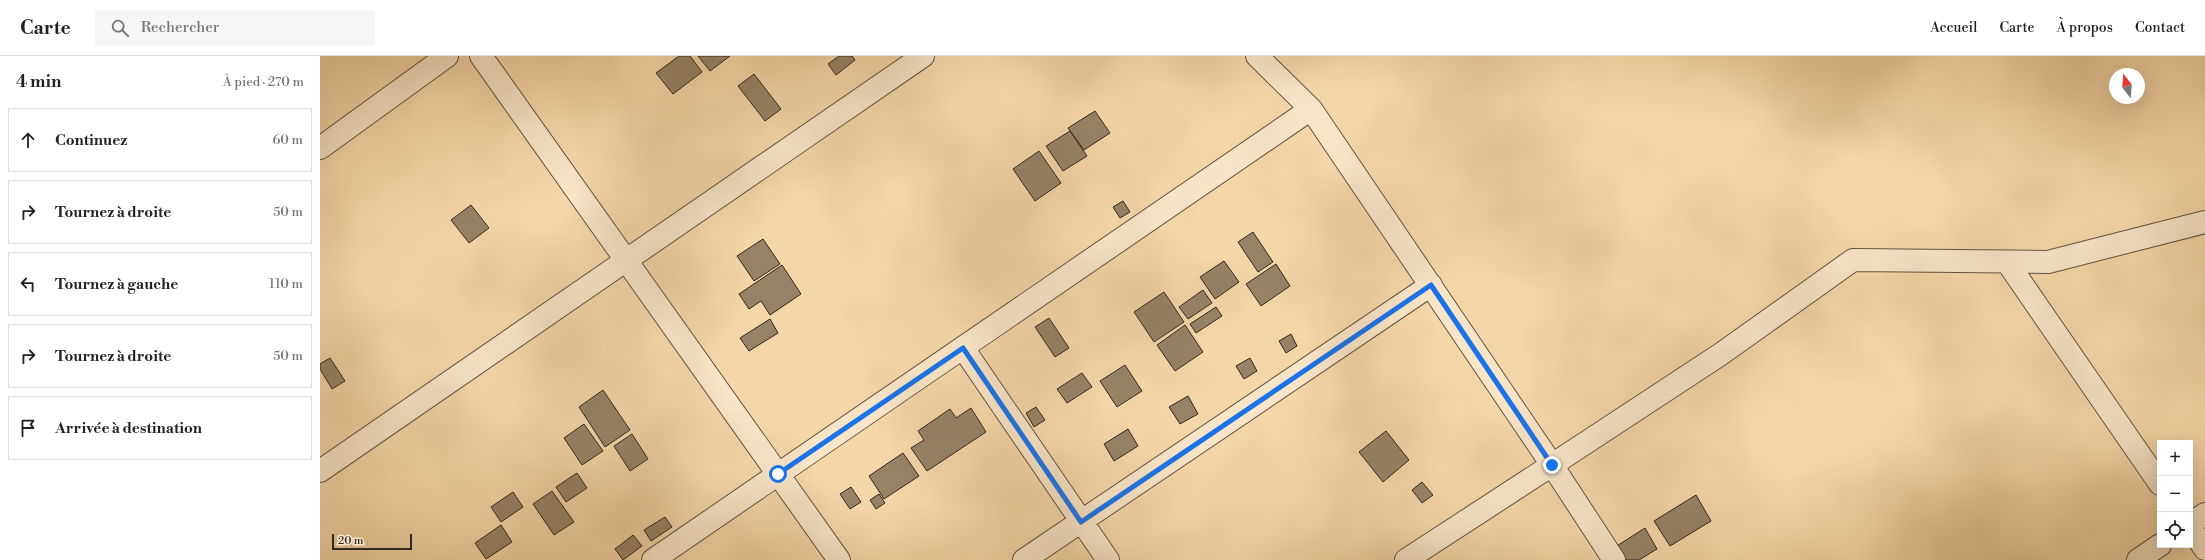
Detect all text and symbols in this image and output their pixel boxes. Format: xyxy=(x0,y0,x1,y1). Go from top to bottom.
search box xyxy=(95,10,375,46)
text: Carte xyxy=(20,16,71,40)
icon: search xyxy=(109,17,131,39)
text: Rechercher xyxy=(141,18,219,37)
text: Accueil xyxy=(1930,19,1977,37)
text: Carte xyxy=(1999,19,2034,37)
text: À propos xyxy=(2056,19,2113,37)
text: Contact xyxy=(2135,19,2185,37)
north arrow xyxy=(2109,68,2145,104)
text: 4 min xyxy=(16,71,61,93)
text: À pied · 270 m xyxy=(223,74,304,90)
icon: ahead xyxy=(17,129,39,151)
text: Continuez xyxy=(55,131,127,150)
text: 60 m xyxy=(272,132,303,148)
icon: right xyxy=(17,201,39,223)
text: Tournez à droite xyxy=(55,203,171,222)
text: 50 m xyxy=(273,204,303,220)
icon: left xyxy=(17,273,39,295)
text: Tournez à gauche xyxy=(55,275,178,294)
text: 110 m xyxy=(269,276,303,292)
icon: right xyxy=(17,345,39,367)
text: Tournez à droite xyxy=(55,347,171,366)
text: 50 m xyxy=(273,348,303,364)
icon: arrive xyxy=(17,417,39,439)
text: Arrivée à destination xyxy=(55,419,202,438)
map controls xyxy=(2157,440,2193,548)
button: + xyxy=(2157,440,2193,476)
route end xyxy=(1543,456,1561,474)
route start xyxy=(769,465,787,483)
button: − xyxy=(2157,476,2193,512)
button: locate xyxy=(2157,512,2193,548)
scale bar xyxy=(332,532,412,551)
text: 20 m xyxy=(338,534,363,548)

